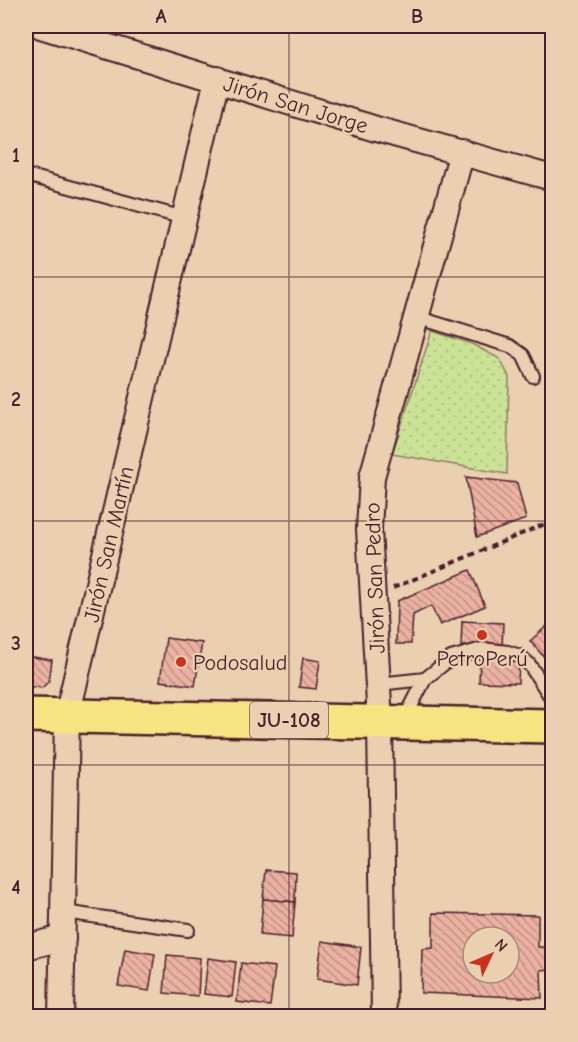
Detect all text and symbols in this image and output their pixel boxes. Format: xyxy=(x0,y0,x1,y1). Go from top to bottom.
text: A xyxy=(155,5,167,28)
text: B xyxy=(411,5,423,28)
street label: Jirón San Jorge xyxy=(220,71,371,139)
text: 1 xyxy=(12,144,20,167)
text: 2 xyxy=(11,388,21,411)
street label: Jirón San Martín xyxy=(78,464,140,625)
street label: Jirón San Pedro xyxy=(359,502,391,654)
marker: PetroPerú xyxy=(475,628,489,642)
text: 3 xyxy=(11,632,21,655)
place label: PetroPerú xyxy=(436,646,528,672)
place label: Podosalud xyxy=(193,650,287,676)
marker: Podosalud xyxy=(174,655,188,669)
road number: JU-108 xyxy=(250,702,328,738)
text: 4 xyxy=(11,876,21,899)
north arrow xyxy=(461,925,521,985)
text: N xyxy=(491,935,511,955)

